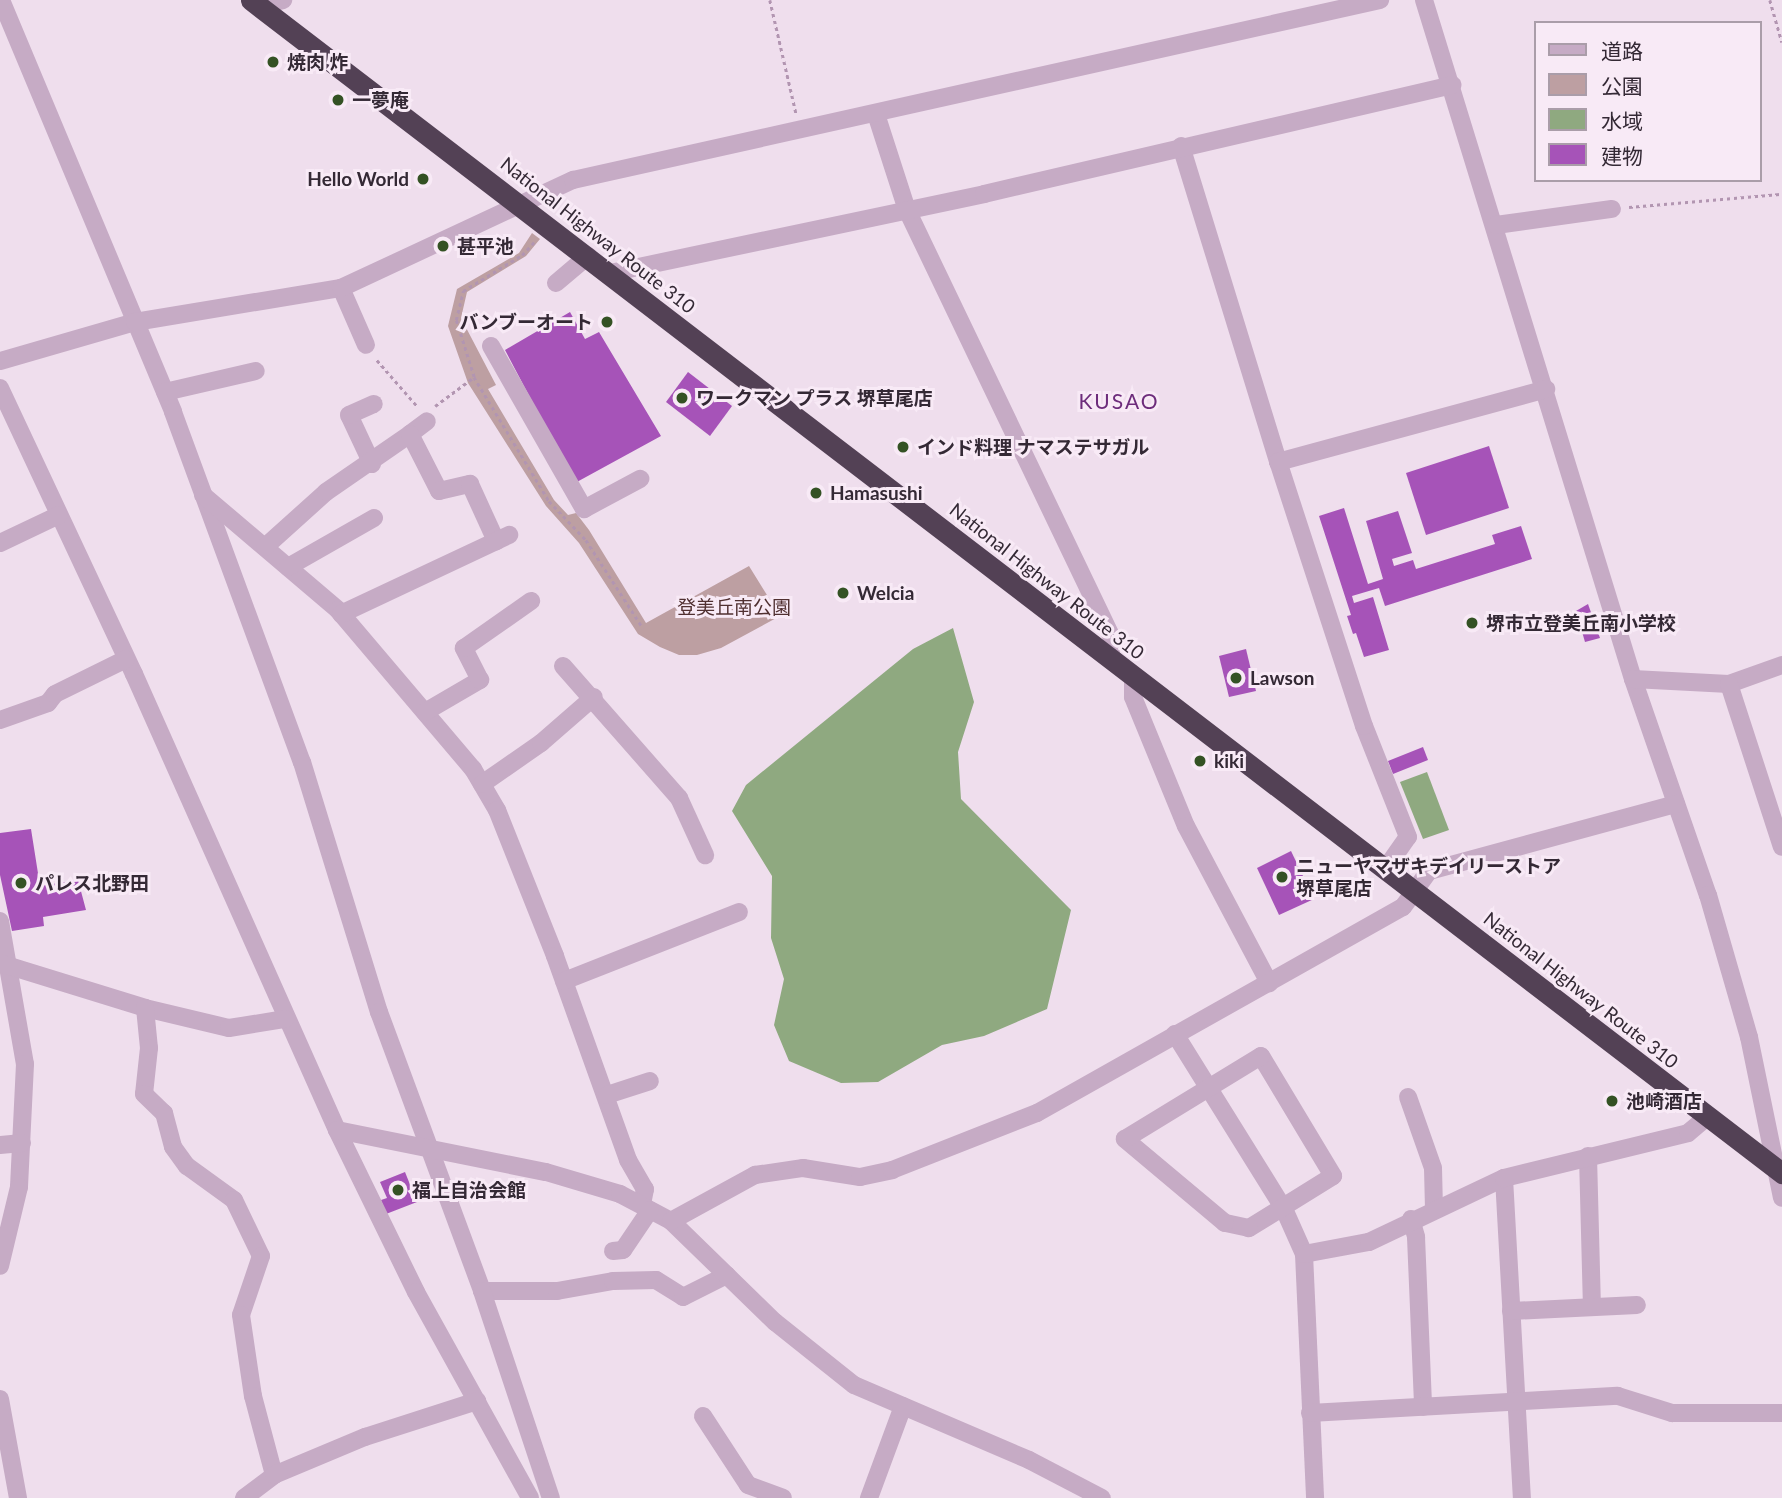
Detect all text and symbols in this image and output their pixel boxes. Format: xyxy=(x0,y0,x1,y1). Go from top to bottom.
legend xyxy=(1534,21,1761,182)
text: 道路 xyxy=(1601,38,1643,63)
place label: 焼肉 炸 xyxy=(287,51,349,73)
marker: 焼肉 炸 xyxy=(265,54,281,70)
text: 公園 xyxy=(1601,73,1643,98)
place label: 一夢庵 xyxy=(352,89,409,111)
marker: 一夢庵 xyxy=(330,92,346,108)
text: 水域 xyxy=(1601,108,1643,133)
text: 建物 xyxy=(1601,143,1643,168)
street label: National Highway Route 310 xyxy=(496,152,700,318)
place label: Hello World xyxy=(307,168,409,190)
marker: Hello World xyxy=(415,171,431,187)
place label: 甚平池 xyxy=(457,235,514,257)
marker: 甚平池 xyxy=(435,238,451,254)
place label: バンブーオート xyxy=(460,311,593,333)
marker: バンブーオート xyxy=(599,314,615,330)
place label: ワークマン プラス 堺草尾店 xyxy=(696,387,933,409)
district label: KUSAO xyxy=(1079,388,1159,414)
marker: ワークマン プラス 堺草尾店 xyxy=(674,390,690,406)
place label: インド料理 ナマステサガル xyxy=(917,436,1150,458)
marker: インド料理 ナマステサガル xyxy=(895,439,911,455)
place label: Hamasushi xyxy=(830,482,923,504)
marker: Hamasushi xyxy=(808,485,824,501)
street label: National Highway Route 310 xyxy=(945,498,1149,664)
place label: Welcia xyxy=(857,582,914,604)
marker: Welcia xyxy=(835,585,851,601)
park label: 登美丘南公園 xyxy=(677,596,791,618)
place label: 堺市立登美丘南小学校 xyxy=(1486,612,1676,634)
marker: 堺市立登美丘南小学校 xyxy=(1464,615,1480,631)
place label: Lawson xyxy=(1250,667,1315,689)
marker: Lawson xyxy=(1228,670,1244,686)
place label: kiki xyxy=(1214,750,1244,772)
marker: kiki xyxy=(1192,753,1208,769)
place label: ニューヤマザキデイリーストア 堺草尾店 xyxy=(1296,855,1562,899)
marker: ニューヤマザキデイリーストア 堺草尾店 xyxy=(1274,869,1290,885)
place label: パレス北野田 xyxy=(35,872,149,894)
marker: パレス北野田 xyxy=(13,875,29,891)
street label: National Highway Route 310 xyxy=(1479,907,1683,1073)
place label: 池崎酒店 xyxy=(1626,1090,1702,1112)
marker: 池崎酒店 xyxy=(1604,1093,1620,1109)
place label: 福上自治会館 xyxy=(412,1179,526,1201)
marker: 福上自治会館 xyxy=(390,1182,406,1198)

